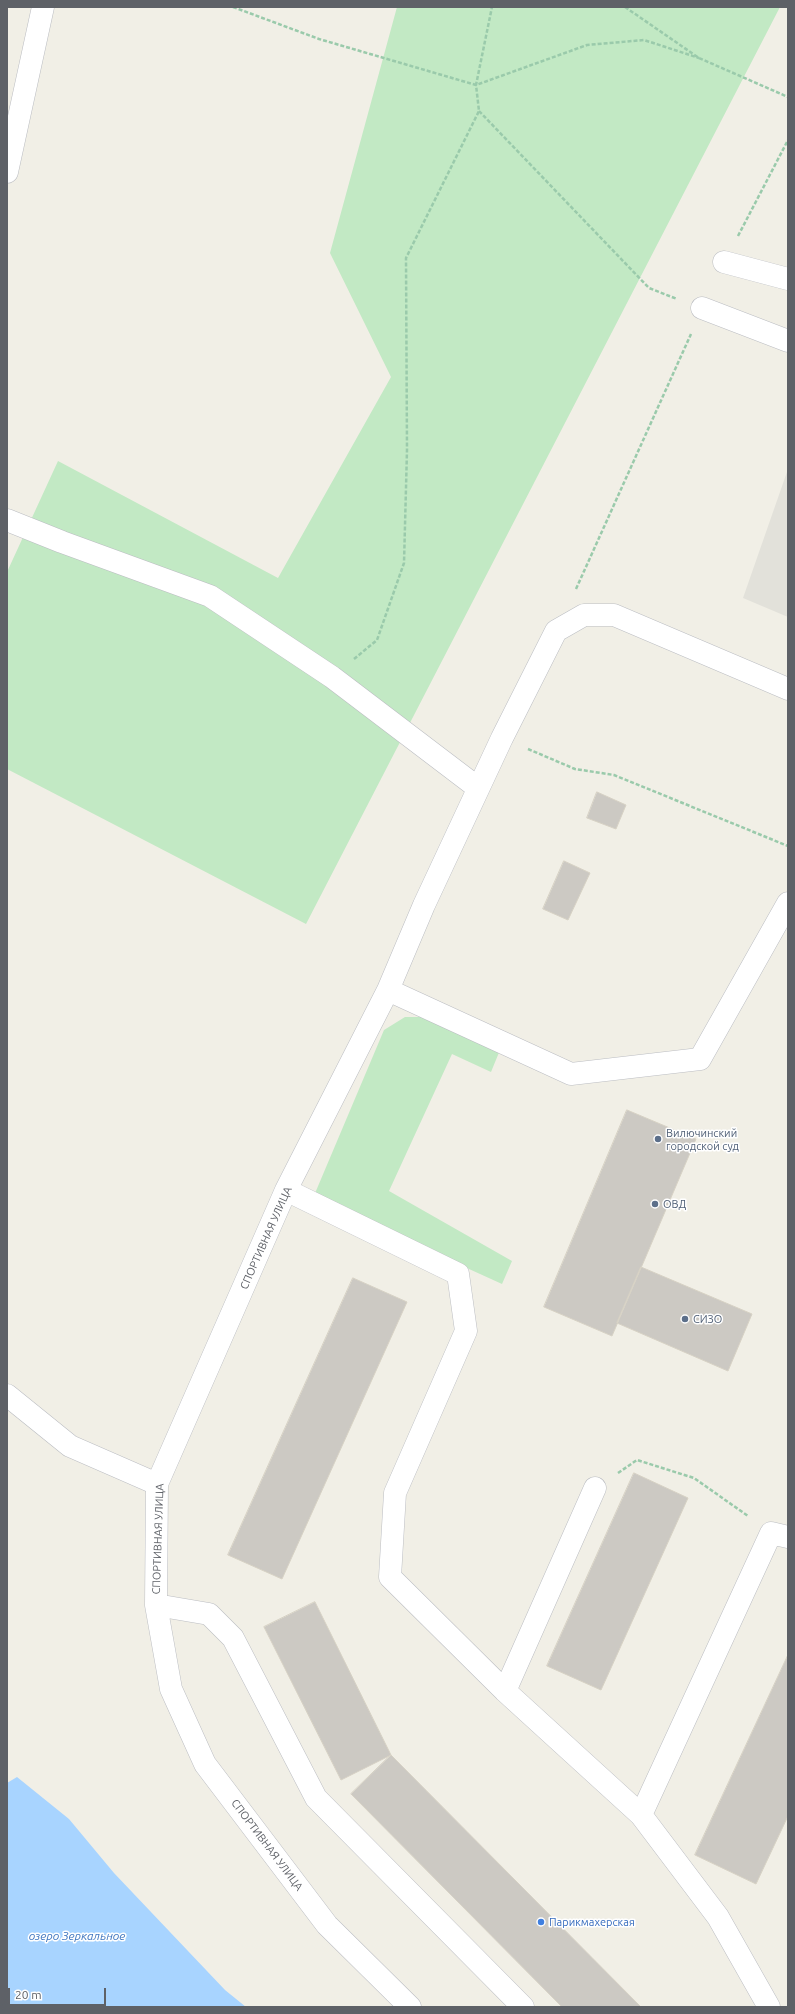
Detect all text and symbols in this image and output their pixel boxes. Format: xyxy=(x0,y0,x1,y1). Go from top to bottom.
place label: Вилючинский городской суд xyxy=(666,1126,739,1152)
marker: Вилючинский городской суд xyxy=(653,1134,663,1144)
street label: СПОРТИВНАЯ УЛИЦА xyxy=(237,1185,295,1291)
place label: ОВД xyxy=(663,1197,686,1211)
marker: ОВД xyxy=(650,1199,660,1209)
place label: СИЗО xyxy=(693,1312,722,1326)
marker: СИЗО xyxy=(680,1314,690,1324)
street label: СПОРТИВНАЯ УЛИЦА xyxy=(149,1483,167,1595)
street label: СПОРТИВНАЯ УЛИЦА xyxy=(228,1797,306,1893)
place label: Парикмахерская xyxy=(549,1915,635,1929)
marker: Парикмахерская xyxy=(536,1917,546,1927)
water label: озеро Зеркальное xyxy=(29,1929,125,1943)
scale bar xyxy=(10,1980,108,2006)
text: 20 m xyxy=(15,1988,42,2001)

